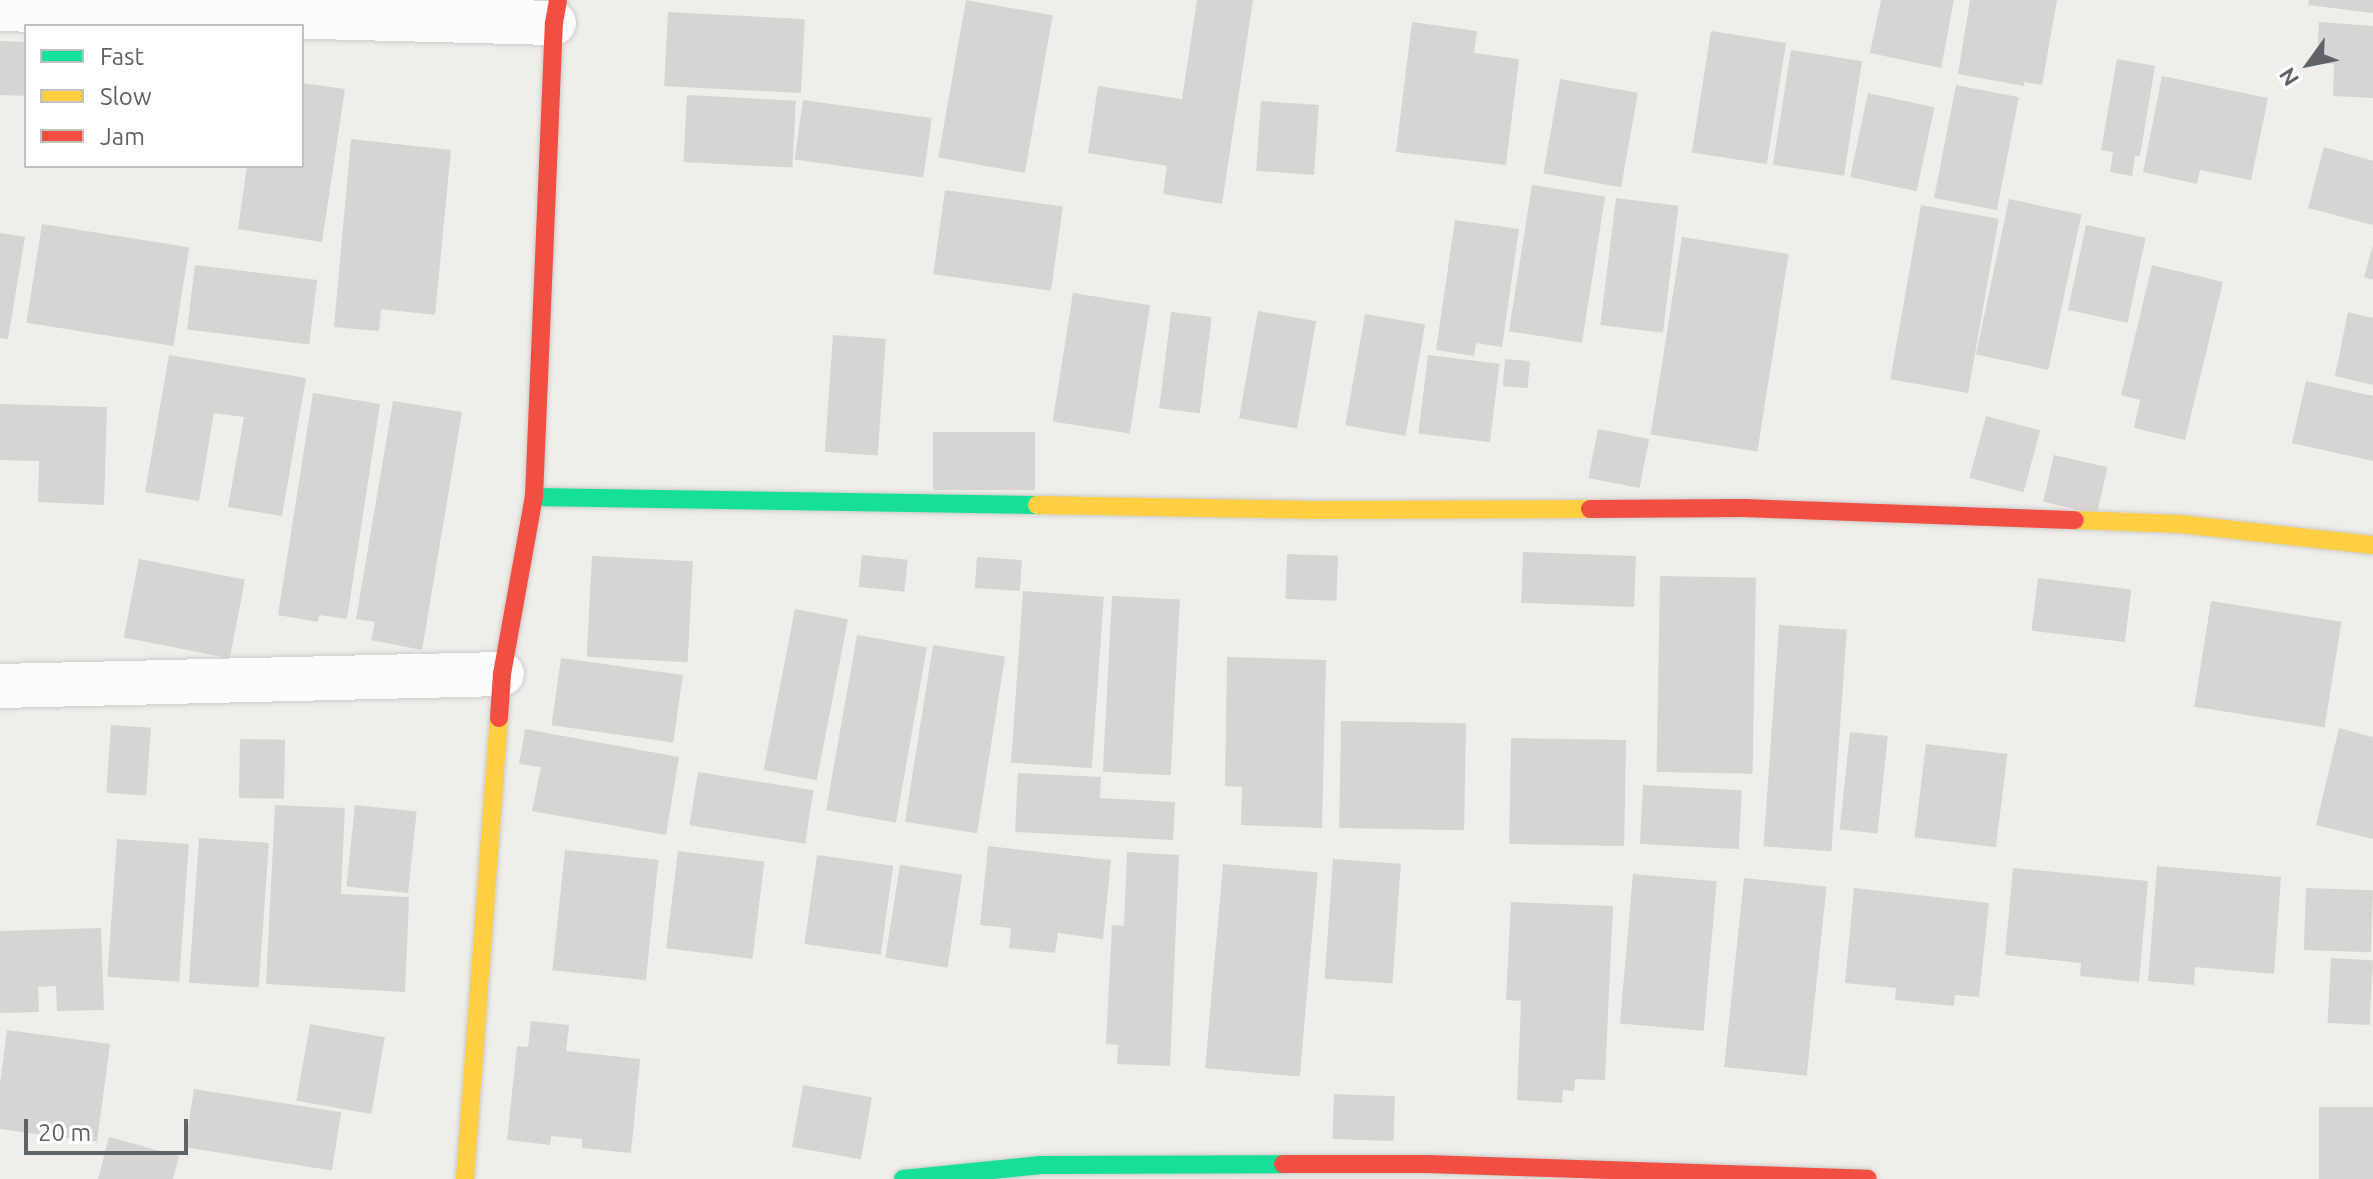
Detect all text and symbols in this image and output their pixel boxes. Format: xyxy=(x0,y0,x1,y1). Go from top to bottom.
legend xyxy=(24,24,304,168)
north arrow xyxy=(2269,24,2349,104)
text: Fast xyxy=(100,43,144,70)
text: N xyxy=(2274,64,2303,91)
text: Slow xyxy=(100,83,152,110)
text: Jam xyxy=(100,123,145,150)
scale bar xyxy=(28,1103,192,1153)
text: 20 m xyxy=(38,1119,91,1146)

